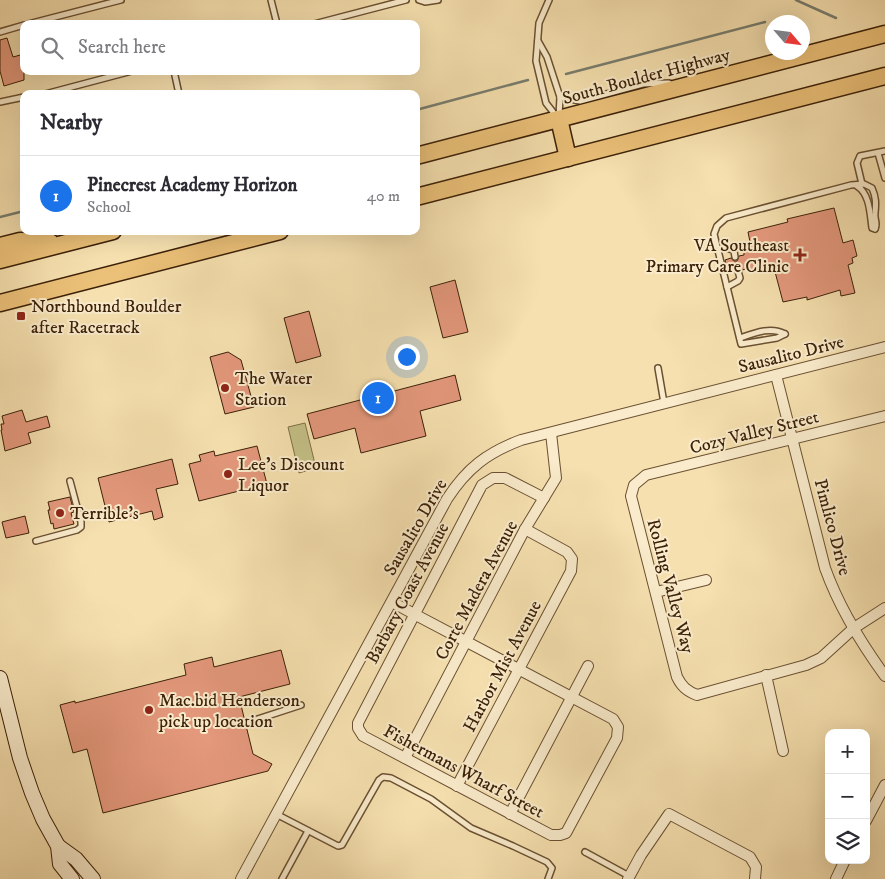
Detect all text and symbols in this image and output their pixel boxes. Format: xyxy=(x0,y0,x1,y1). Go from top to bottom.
north arrow xyxy=(765,15,810,60)
search box xyxy=(20,20,420,75)
icon: search xyxy=(38,34,66,62)
text: Search here xyxy=(78,36,166,59)
street label: South Boulder Highway xyxy=(560,44,733,110)
text: Nearby xyxy=(40,110,102,136)
text: Pinecrest Academy Horizon xyxy=(87,174,297,197)
text: 1 xyxy=(53,186,59,206)
text: 40 m xyxy=(367,186,400,206)
text: School xyxy=(87,197,131,217)
place label: VA Southeast Primary Care Clinic xyxy=(646,235,789,278)
marker: VA Southeast Primary Care Clinic xyxy=(793,248,807,262)
place label: Northbound Boulder after Racetrack xyxy=(31,296,182,339)
marker: Northbound Boulder after Racetrack xyxy=(15,310,27,322)
street label: Sausalito Drive xyxy=(736,331,846,379)
your location xyxy=(394,344,420,370)
place label: The Water Station xyxy=(235,368,313,411)
pin: 1 xyxy=(362,379,394,417)
marker: The Water Station xyxy=(219,382,231,394)
street label: Cozy Valley Street xyxy=(688,406,821,460)
place label: Lee's Discount Liquor xyxy=(238,454,345,497)
marker: Lee's Discount Liquor xyxy=(222,468,234,480)
street label: Sausalito Drive xyxy=(379,475,452,580)
street label: Pimlico Drive xyxy=(809,477,855,578)
place label: Terrible's xyxy=(70,503,139,525)
marker: Terrible's xyxy=(54,507,66,519)
street label: Corte Madera Avenue xyxy=(431,517,523,664)
street label: Rolling Valley Way xyxy=(642,517,699,656)
street label: Barbary Coast Avenue xyxy=(361,519,454,668)
street label: Harbor Mist Avenue xyxy=(459,597,547,736)
place label: Mac.bid Henderson pick up location xyxy=(158,690,301,733)
marker: Mac.bid Henderson pick up location xyxy=(143,704,155,716)
street label: Fishermans Wharf Street xyxy=(380,720,548,824)
map controls xyxy=(825,729,870,864)
button: + xyxy=(825,729,870,774)
button: − xyxy=(825,774,870,819)
button: layers xyxy=(825,819,870,864)

